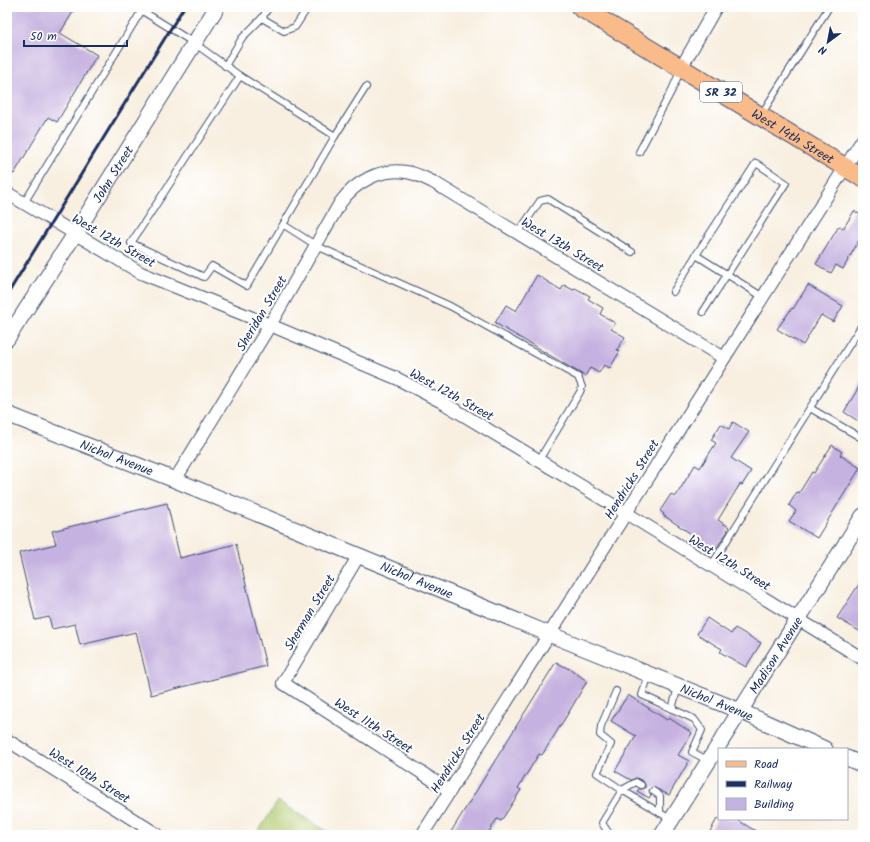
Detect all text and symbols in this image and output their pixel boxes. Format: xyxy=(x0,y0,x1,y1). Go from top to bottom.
scale bar xyxy=(24,22,127,48)
north arrow xyxy=(808,22,848,62)
text: 50 m xyxy=(30,27,57,46)
text: N xyxy=(815,40,831,59)
road number: SR 32 xyxy=(700,82,742,102)
street label: West 14th Street xyxy=(747,104,839,171)
street label: John Street xyxy=(88,141,140,207)
street label: West 12th Street xyxy=(67,209,160,274)
street label: West 13th Street xyxy=(517,212,609,279)
street label: Sheridan Street xyxy=(231,271,294,356)
street label: West 12th Street xyxy=(405,363,498,428)
street label: Nichol Avenue xyxy=(76,435,156,483)
street label: Hendricks Street xyxy=(599,435,666,524)
street label: West 12th Street xyxy=(684,530,775,597)
street label: Nichol Avenue xyxy=(376,557,456,605)
street label: Sherman Street xyxy=(279,570,342,655)
street label: Madison Avenue xyxy=(745,613,809,698)
street label: Nichol Avenue xyxy=(677,679,756,728)
street label: West 11th Street xyxy=(330,693,418,760)
street label: Hendricks Street xyxy=(425,709,492,798)
street label: West 10th Street xyxy=(44,743,135,810)
legend xyxy=(718,748,848,820)
text: Road xyxy=(754,755,779,774)
text: Railway xyxy=(754,775,792,794)
text: Building xyxy=(754,795,794,814)

